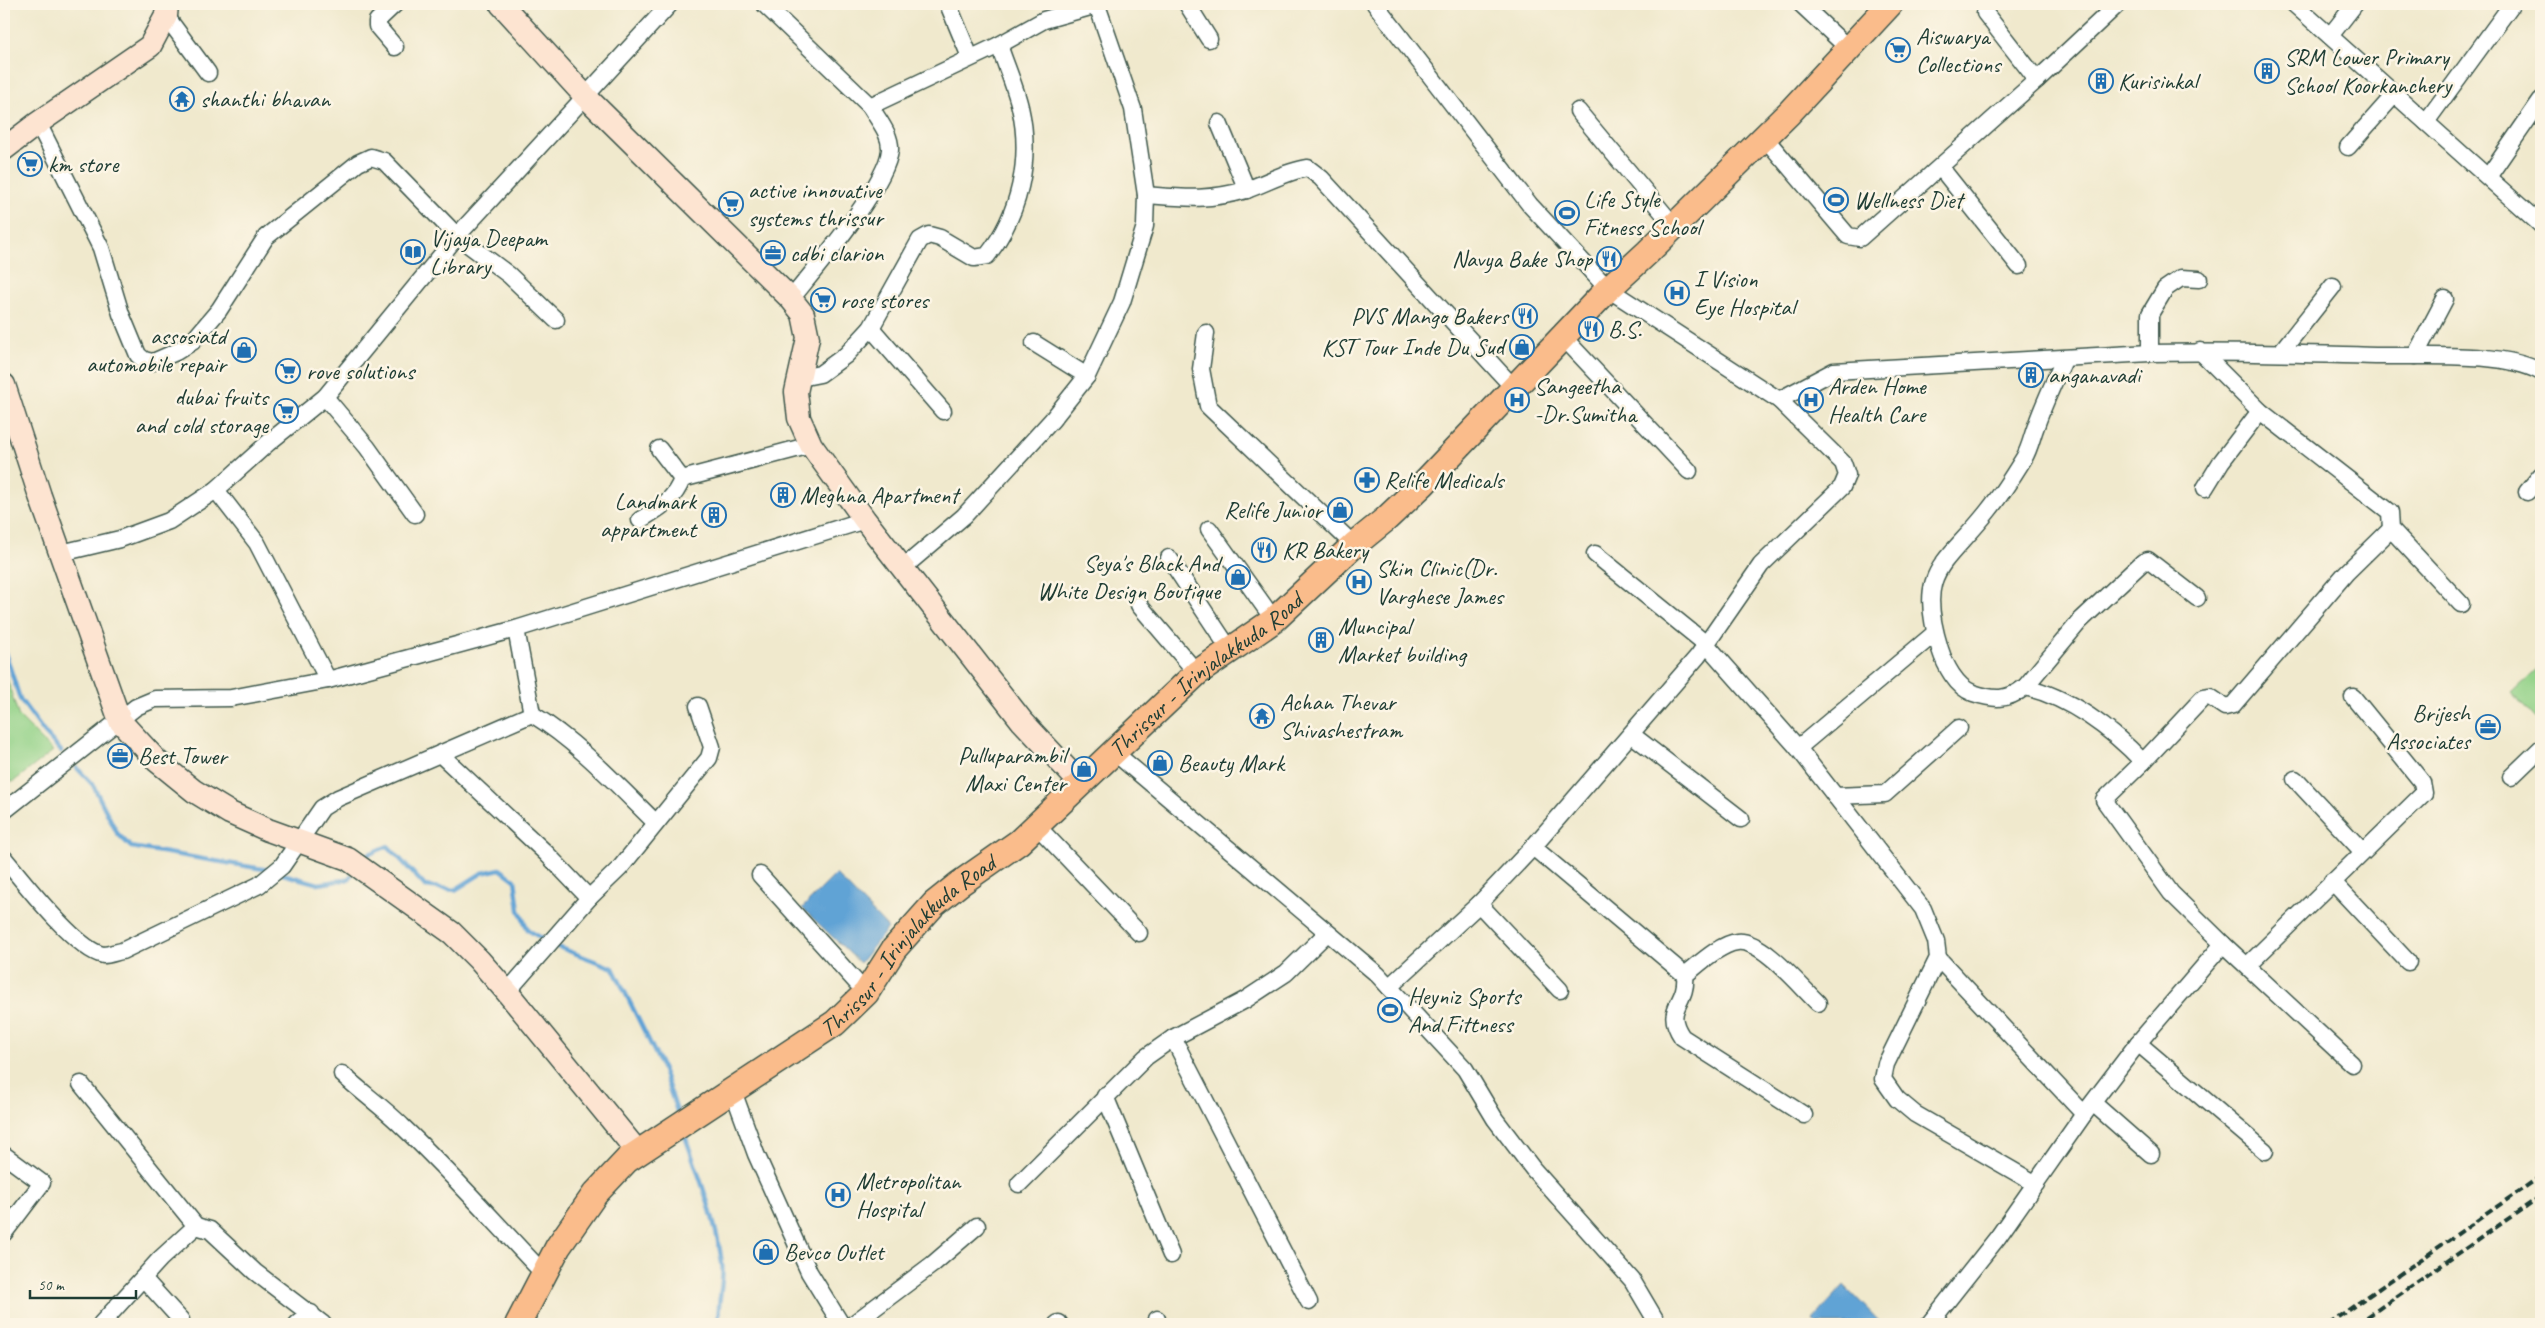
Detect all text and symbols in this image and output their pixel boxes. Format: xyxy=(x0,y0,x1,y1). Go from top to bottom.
place label: Aiswarya Collections xyxy=(1916,21,2002,79)
supermarket icon: Aiswarya Collections xyxy=(1885,37,1911,63)
place label: SRM Lower Primary School Koorkanchery xyxy=(2284,42,2453,100)
building icon: SRM Lower Primary School Koorkanchery xyxy=(2254,58,2280,84)
place label: Kurisinkal xyxy=(2118,66,2201,96)
building icon: Kurisinkal xyxy=(2088,68,2114,94)
place label: shanthi bhavan xyxy=(200,84,331,114)
temple icon: shanthi bhavan xyxy=(169,86,195,112)
place label: km store xyxy=(48,149,120,179)
supermarket icon: km store xyxy=(17,151,43,177)
place label: active innovative systems thrissur xyxy=(748,175,885,233)
place label: Life Style Fitness School xyxy=(1584,184,1704,242)
place label: Wellness Diet xyxy=(1854,185,1966,215)
sports icon: Wellness Diet xyxy=(1823,187,1849,213)
supermarket icon: active innovative systems thrissur xyxy=(718,191,744,217)
sports icon: Life Style Fitness School xyxy=(1554,200,1580,226)
place label: Vijaya Deepam Library xyxy=(430,223,549,281)
place label: cdbi clarion xyxy=(790,238,884,268)
library icon: Vijaya Deepam Library xyxy=(400,239,426,265)
office icon: cdbi clarion xyxy=(760,240,786,266)
place label: Navya Bake Shop xyxy=(1452,244,1594,274)
restaurant icon: Navya Bake Shop xyxy=(1596,246,1622,272)
place label: I Vision Eye Hospital xyxy=(1694,264,1799,322)
hospital icon: I Vision Eye Hospital xyxy=(1664,280,1690,306)
place label: rose stores xyxy=(840,285,930,315)
supermarket icon: rose stores xyxy=(810,287,836,313)
place label: PVS Mango Bakers xyxy=(1351,301,1510,331)
restaurant icon: PVS Mango Bakers xyxy=(1512,303,1538,329)
place label: B.S. xyxy=(1608,314,1642,344)
restaurant icon: B.S. xyxy=(1578,316,1604,342)
place label: assosiatd automobile repair xyxy=(86,321,230,379)
place label: KST Tour Inde Du Sud xyxy=(1321,332,1508,362)
shop icon: KST Tour Inde Du Sud xyxy=(1509,334,1535,360)
shop icon: assosiatd automobile repair xyxy=(231,337,257,363)
place label: rove solutions xyxy=(306,356,417,386)
supermarket icon: rove solutions xyxy=(275,358,301,384)
place label: anganavadi xyxy=(2048,360,2143,390)
building icon: anganavadi xyxy=(2018,362,2044,388)
place label: Sangeetha -Dr.Sumitha xyxy=(1534,371,1638,429)
place label: Arden Home Health Care xyxy=(1828,371,1928,429)
place label: dubai fruits and cold storage xyxy=(135,382,270,440)
hospital icon: Sangeetha -Dr.Sumitha xyxy=(1504,387,1530,413)
hospital icon: Arden Home Health Care xyxy=(1798,387,1824,413)
supermarket icon: dubai fruits and cold storage xyxy=(273,398,299,424)
place label: Relife Medicals xyxy=(1384,465,1505,495)
pharmacy icon: Relife Medicals xyxy=(1354,467,1380,493)
place label: Meghna Apartment xyxy=(800,480,961,510)
building icon: Meghna Apartment xyxy=(770,482,796,508)
place label: Landmark appartment xyxy=(600,486,698,544)
place label: Relife Junior xyxy=(1224,495,1324,525)
shop icon: Relife Junior xyxy=(1327,497,1353,523)
building icon: Landmark appartment xyxy=(701,502,727,528)
place label: KR Bakery xyxy=(1282,535,1370,565)
restaurant icon: KR Bakery xyxy=(1251,537,1277,563)
place label: Seya's Black And White Design Boutique xyxy=(1037,548,1224,606)
place label: Skin Clinic(Dr. Varghese James xyxy=(1376,553,1505,611)
shop icon: Seya's Black And White Design Boutique xyxy=(1225,564,1251,590)
hospital icon: Skin Clinic(Dr. Varghese James xyxy=(1346,569,1372,595)
street label: Thrissur - Irinjalakkuda Road xyxy=(1103,583,1312,764)
place label: Muncipal Market building xyxy=(1338,611,1468,669)
building icon: Muncipal Market building xyxy=(1308,627,1334,653)
place label: Achan Thevar Shivashestram xyxy=(1280,687,1404,745)
place label: Brijesh Associates xyxy=(2386,698,2472,756)
temple icon: Achan Thevar Shivashestram xyxy=(1249,703,1275,729)
office icon: Brijesh Associates xyxy=(2475,714,2501,740)
place label: Pulluparambil Maxi Center xyxy=(958,740,1070,798)
place label: Best Tower xyxy=(138,741,229,771)
office icon: Best Tower xyxy=(107,743,133,769)
place label: Beauty Mark xyxy=(1178,748,1286,778)
shop icon: Beauty Mark xyxy=(1147,750,1173,776)
shop icon: Pulluparambil Maxi Center xyxy=(1071,756,1097,782)
street label: Thrissur - Irinjalakkuda Road xyxy=(814,846,1004,1044)
place label: Heyniz Sports And Fittness xyxy=(1408,981,1523,1039)
sports icon: Heyniz Sports And Fittness xyxy=(1377,997,1403,1023)
place label: Metropolitan Hospital xyxy=(856,1166,962,1224)
hospital icon: Metropolitan Hospital xyxy=(825,1182,851,1208)
place label: Bevco Outlet xyxy=(784,1237,886,1267)
shop icon: Bevco Outlet xyxy=(753,1239,779,1265)
scale bar xyxy=(30,1268,136,1300)
text: 50 m xyxy=(38,1276,65,1295)

